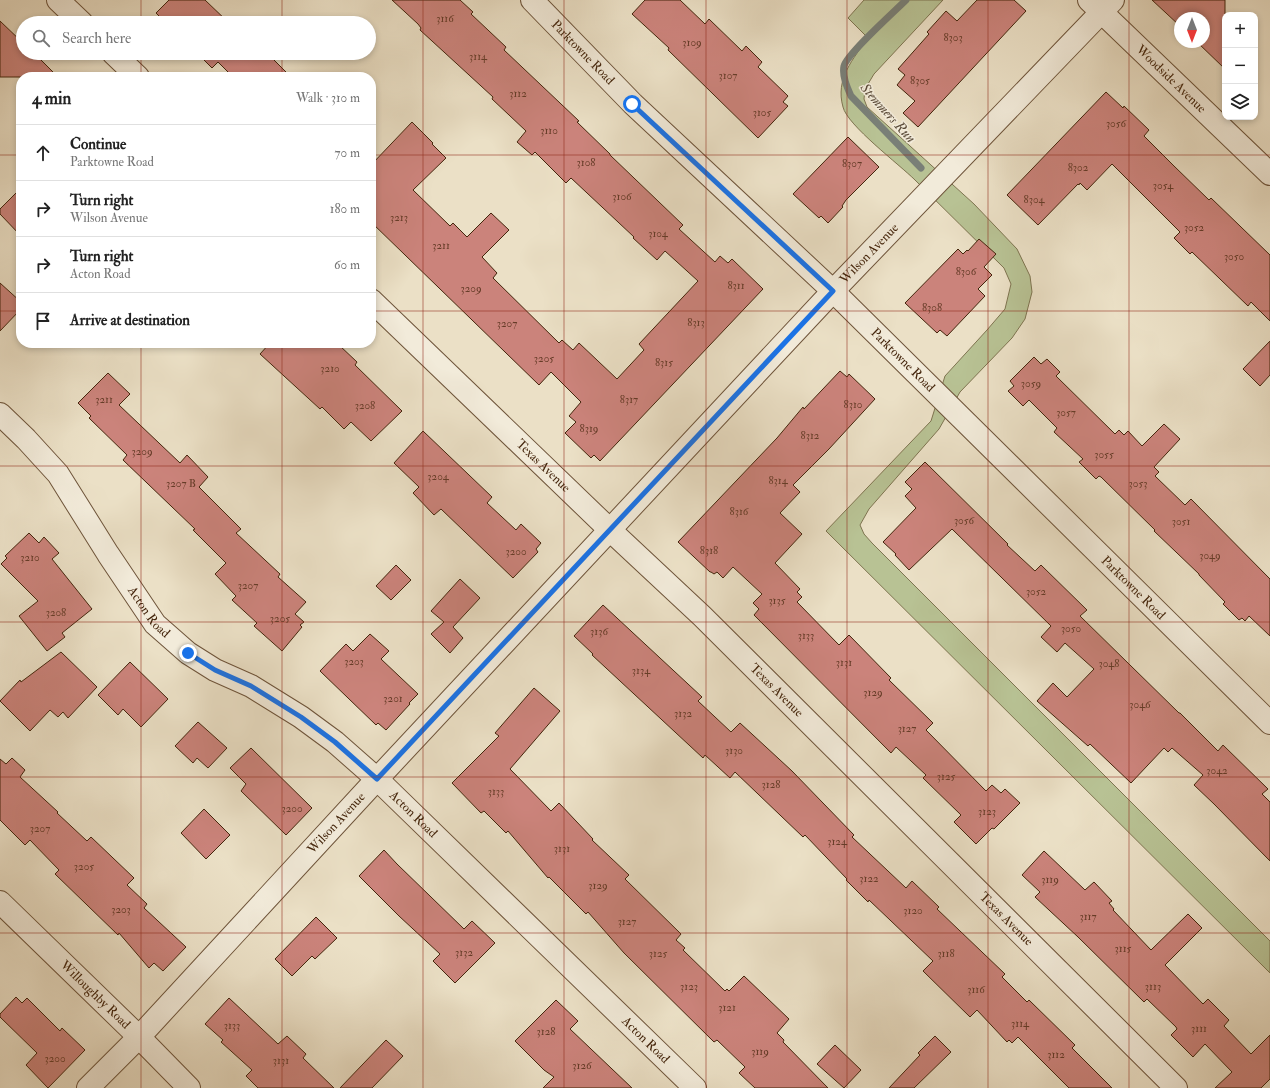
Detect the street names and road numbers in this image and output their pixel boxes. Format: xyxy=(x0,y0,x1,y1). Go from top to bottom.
street label: Parktowne Road xyxy=(548,17,618,89)
street label: Woodside Avenue xyxy=(1132,41,1210,117)
street label: Wilson Avenue xyxy=(836,220,902,288)
street label: Parktowne Road xyxy=(867,325,939,396)
street label: Texas Avenue xyxy=(513,436,574,496)
street label: Parktowne Road xyxy=(1098,553,1169,623)
street label: Acton Road xyxy=(124,583,174,642)
street label: Texas Avenue xyxy=(746,660,807,721)
street label: Acton Road xyxy=(385,787,441,842)
street label: Wilson Avenue xyxy=(303,789,369,858)
street label: Texas Avenue xyxy=(976,889,1037,950)
street label: Willoughby Road xyxy=(56,956,134,1033)
street label: Acton Road xyxy=(618,1012,673,1067)

